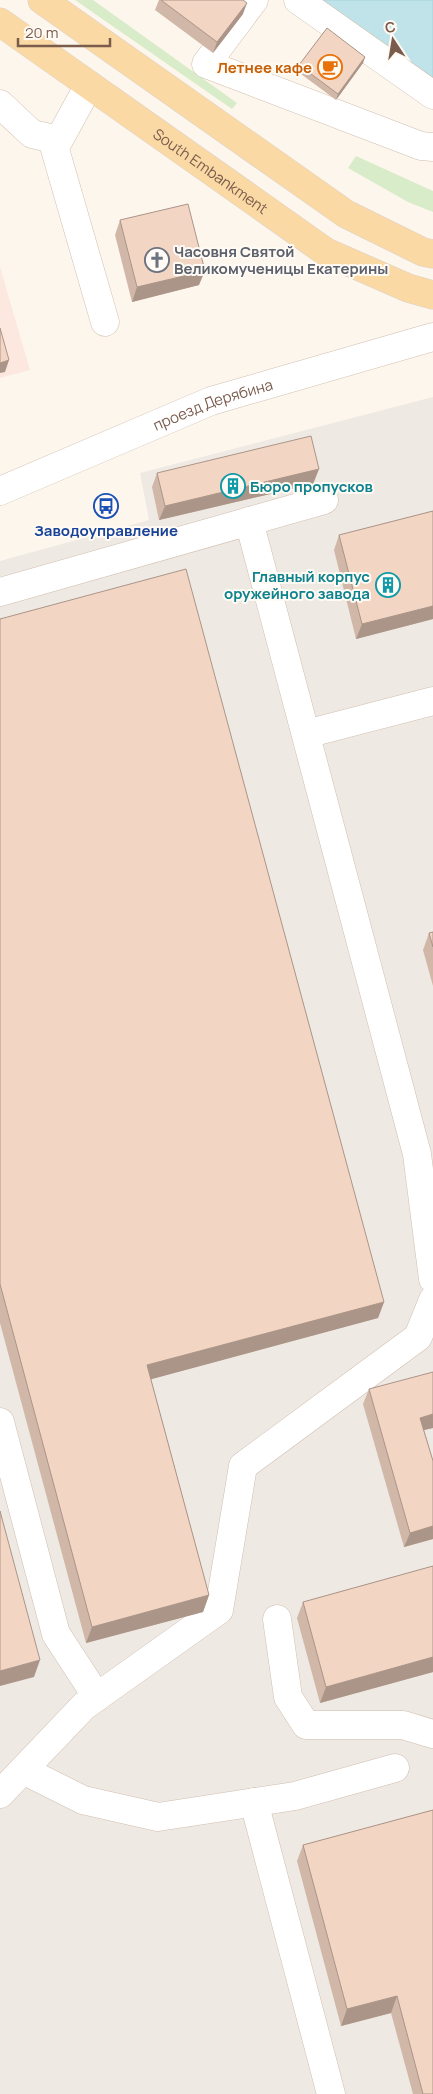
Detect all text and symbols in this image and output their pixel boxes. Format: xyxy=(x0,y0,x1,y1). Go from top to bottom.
scale bar xyxy=(18,15,110,47)
north arrow xyxy=(368,15,418,65)
text: С xyxy=(383,16,397,37)
text: 20 m xyxy=(25,22,58,43)
cafe icon: Летнее кафе xyxy=(317,54,343,80)
place label: Летнее кафе xyxy=(217,57,312,78)
street label: South Embankment xyxy=(149,123,272,219)
place label: Часовня Святой Великомученицы Екатерины xyxy=(174,241,388,279)
church icon: Часовня Святой Великомученицы Екатерины xyxy=(144,247,170,273)
street label: проезд Дерябина xyxy=(150,373,275,435)
building icon: Бюро пропусков xyxy=(220,473,246,499)
place label: Бюро пропусков xyxy=(250,476,373,497)
bus stop icon: Заводоуправление xyxy=(93,493,119,519)
place label: Заводоуправление xyxy=(34,520,178,541)
place label: Главный корпус оружейного завода xyxy=(224,566,370,604)
building icon: Главный корпус оружейного завода xyxy=(375,572,401,598)

